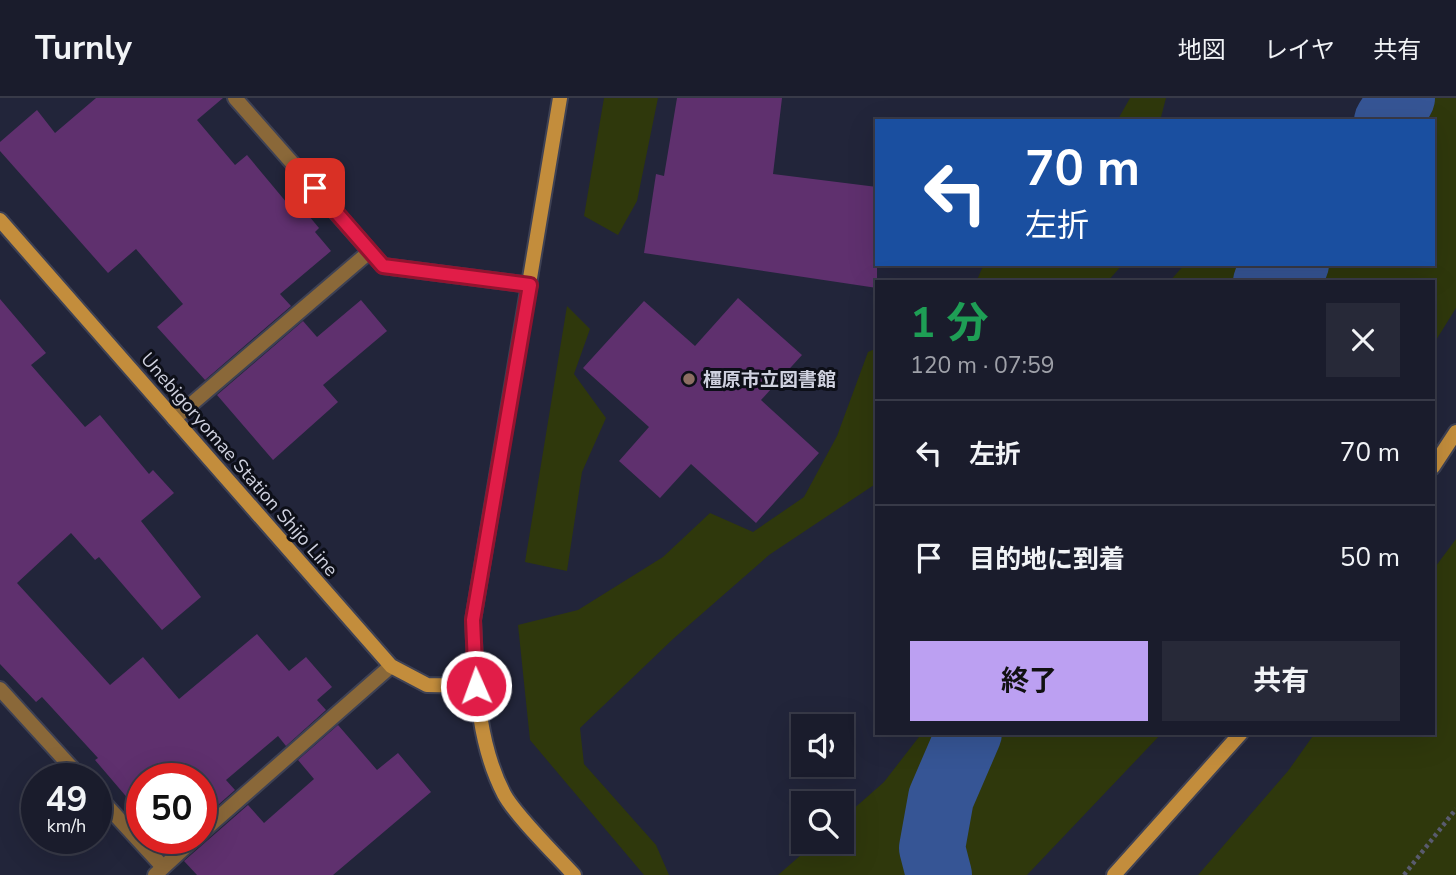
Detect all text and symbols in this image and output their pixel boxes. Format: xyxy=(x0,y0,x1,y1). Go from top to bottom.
text: Turnly xyxy=(35,26,132,71)
text: 地図 xyxy=(1178,34,1226,66)
text: レイヤ xyxy=(1264,34,1335,66)
text: 共有 xyxy=(1373,34,1421,66)
text: 70 m xyxy=(1025,135,1140,202)
icon: left xyxy=(910,147,1001,238)
pin xyxy=(285,158,345,218)
icon: arrive xyxy=(296,169,334,207)
text: 左折 xyxy=(1025,204,1089,247)
text: 1 分 xyxy=(910,295,989,352)
button: close xyxy=(1326,303,1400,377)
street label: Unebigoryomae Station Shijo Line xyxy=(135,347,344,582)
text: 120 m · 07:59 xyxy=(910,350,1055,381)
place label: 橿原市立図書館 xyxy=(703,367,836,393)
marker: 橿原市立図書館 xyxy=(681,371,697,387)
icon: left xyxy=(910,434,948,472)
text: 70 m xyxy=(1340,435,1400,470)
text: 左折 xyxy=(969,437,1021,472)
icon: arrive xyxy=(910,539,948,577)
text: 50 m xyxy=(1340,540,1400,575)
text: 目的地に到着 xyxy=(969,542,1125,577)
button: 終了 xyxy=(910,641,1148,721)
button: 共有 xyxy=(1162,641,1400,721)
position arrow xyxy=(439,649,513,723)
map controls xyxy=(791,714,854,854)
button: sound xyxy=(791,714,854,777)
speed limit sign: 50 xyxy=(126,763,217,854)
text: 49 xyxy=(45,776,88,823)
button: search xyxy=(791,791,854,854)
text: km/h xyxy=(47,814,86,838)

